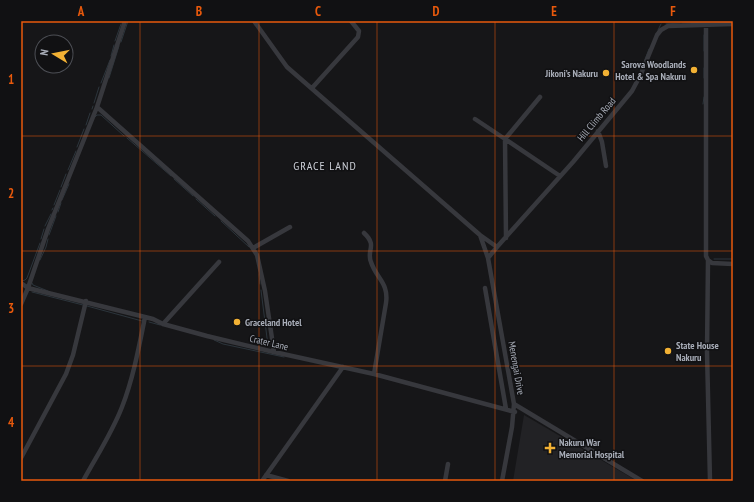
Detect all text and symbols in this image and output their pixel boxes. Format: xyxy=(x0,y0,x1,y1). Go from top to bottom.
text: A xyxy=(77,3,85,20)
text: B xyxy=(196,3,202,20)
text: C xyxy=(315,3,321,20)
text: D xyxy=(433,3,440,20)
text: E xyxy=(551,3,557,20)
text: F xyxy=(670,3,676,20)
north arrow xyxy=(34,34,74,74)
text: N xyxy=(37,48,52,56)
place label: Sarova Woodlands Hotel & Spa Nakuru xyxy=(615,58,687,83)
marker: Sarova Woodlands Hotel & Spa Nakuru xyxy=(689,65,699,75)
place label: Jikoni’s Nakuru xyxy=(544,67,599,80)
marker: Jikoni’s Nakuru xyxy=(601,68,611,78)
text: 1 xyxy=(8,71,14,88)
street label: Hill Climb Road xyxy=(574,95,619,144)
district label: GRACE LAND xyxy=(293,158,357,173)
text: 2 xyxy=(8,185,14,202)
text: 3 xyxy=(8,300,14,317)
place label: Graceland Hotel xyxy=(245,316,302,329)
marker: Graceland Hotel xyxy=(232,317,242,327)
street label: Crater Lane xyxy=(248,332,290,353)
place label: State House Nakuru xyxy=(676,339,719,364)
street label: Menengai Drive xyxy=(505,340,528,396)
marker: State House Nakuru xyxy=(663,346,673,356)
text: 4 xyxy=(8,414,15,431)
place label: Nakuru War Memorial Hospital xyxy=(559,436,625,461)
marker: Nakuru War Memorial Hospital xyxy=(544,442,556,454)

